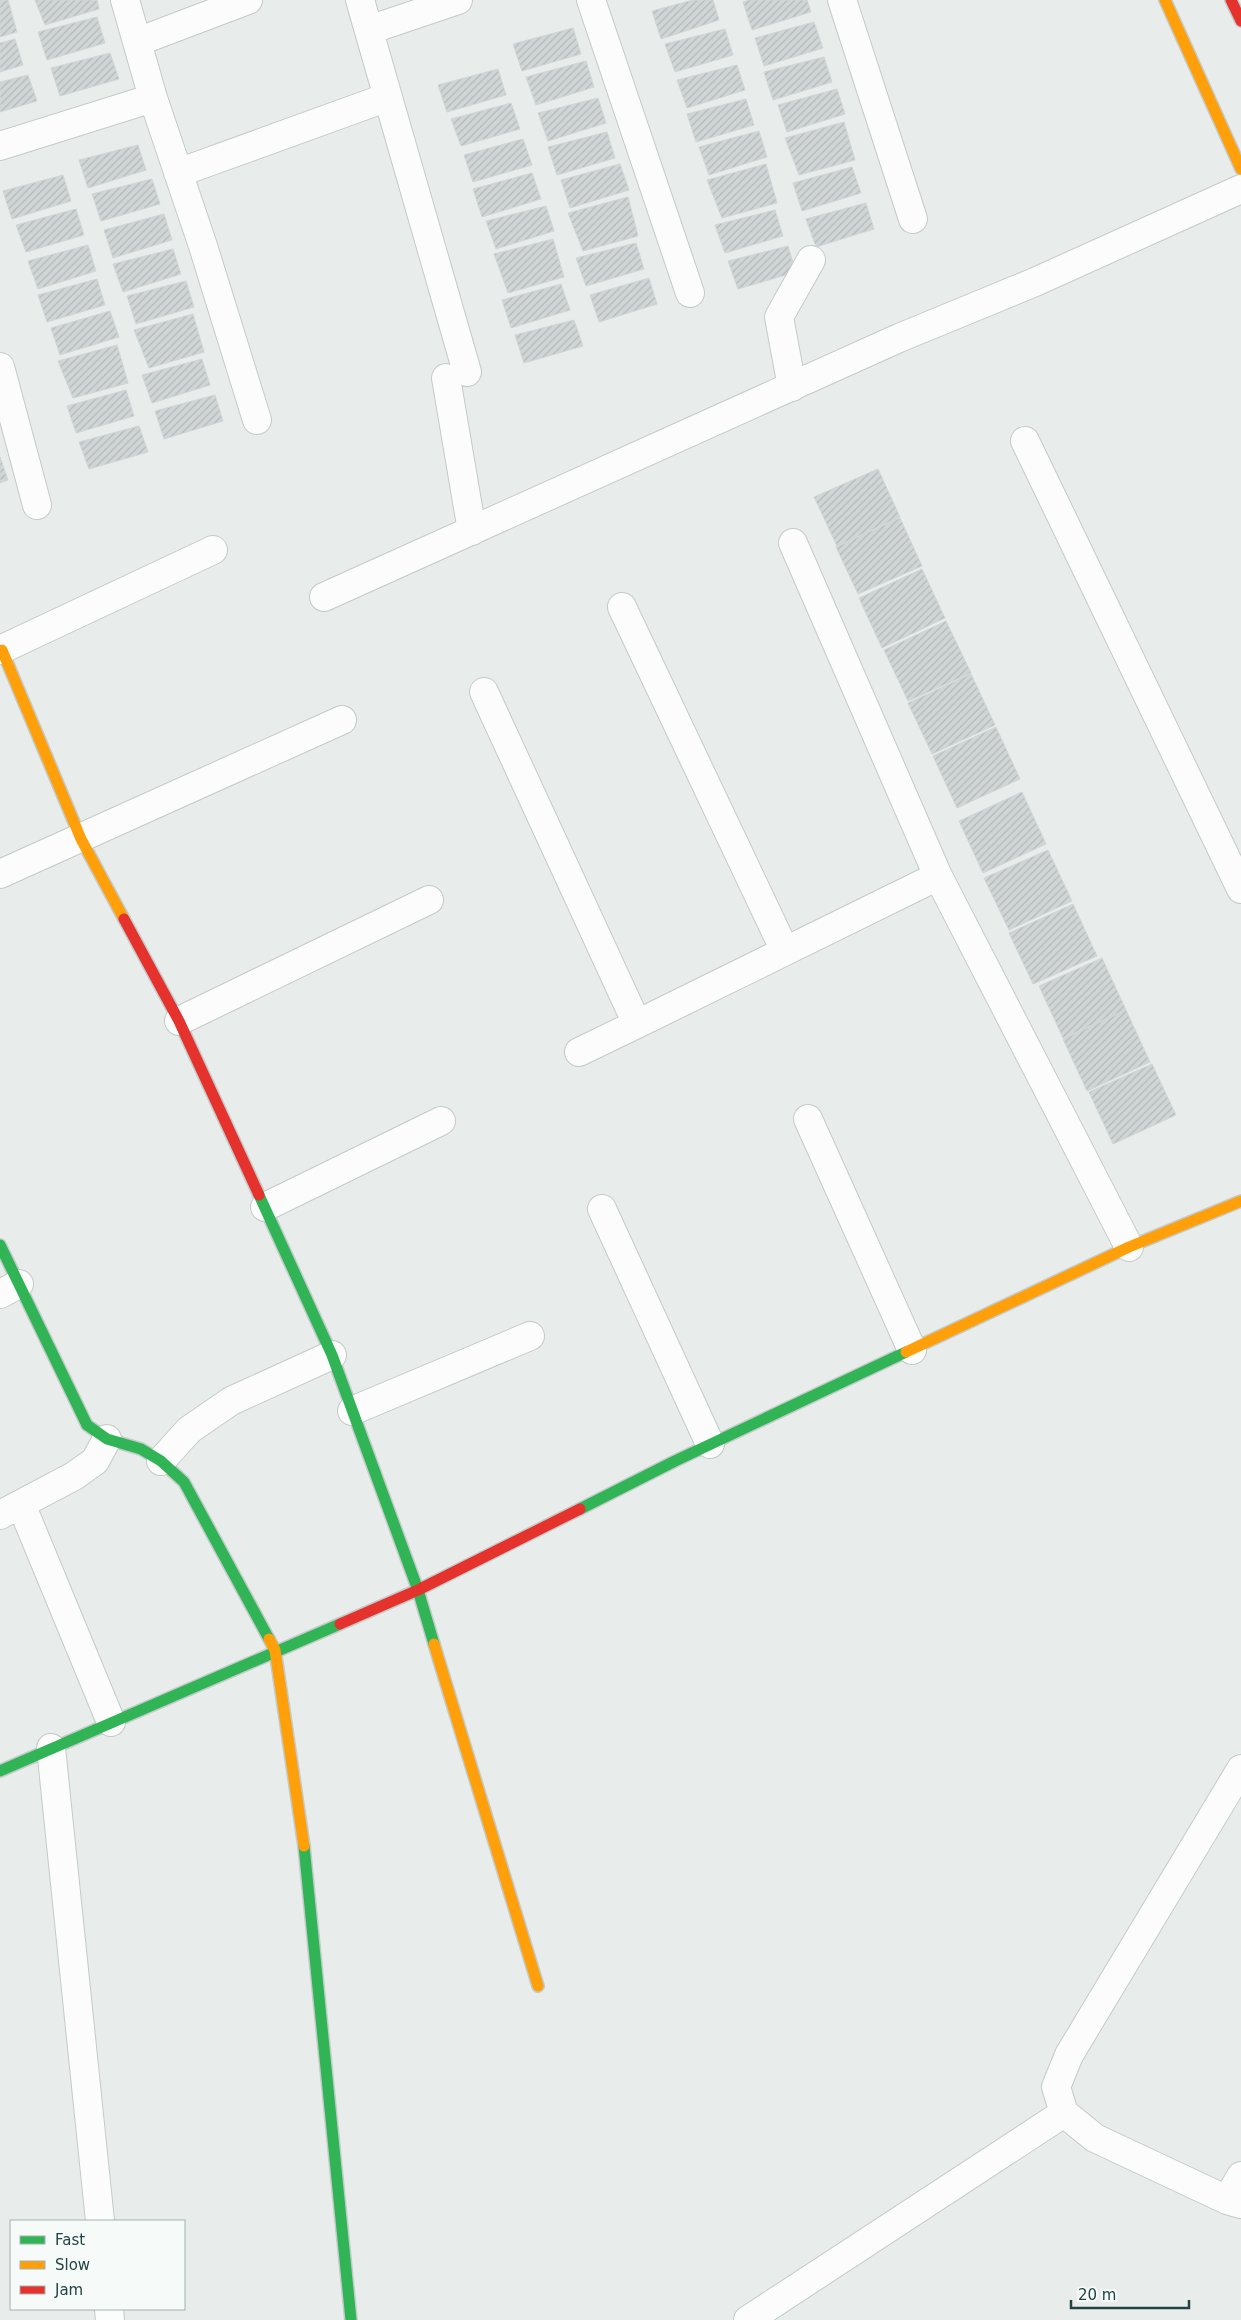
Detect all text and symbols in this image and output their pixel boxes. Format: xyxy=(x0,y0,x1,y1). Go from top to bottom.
legend xyxy=(10,2220,185,2310)
text: Fast xyxy=(55,2231,85,2249)
text: Slow xyxy=(55,2256,90,2274)
scale bar xyxy=(1071,2278,1188,2310)
text: Jam xyxy=(54,2281,83,2299)
text: 20 m xyxy=(1078,2286,1116,2304)

